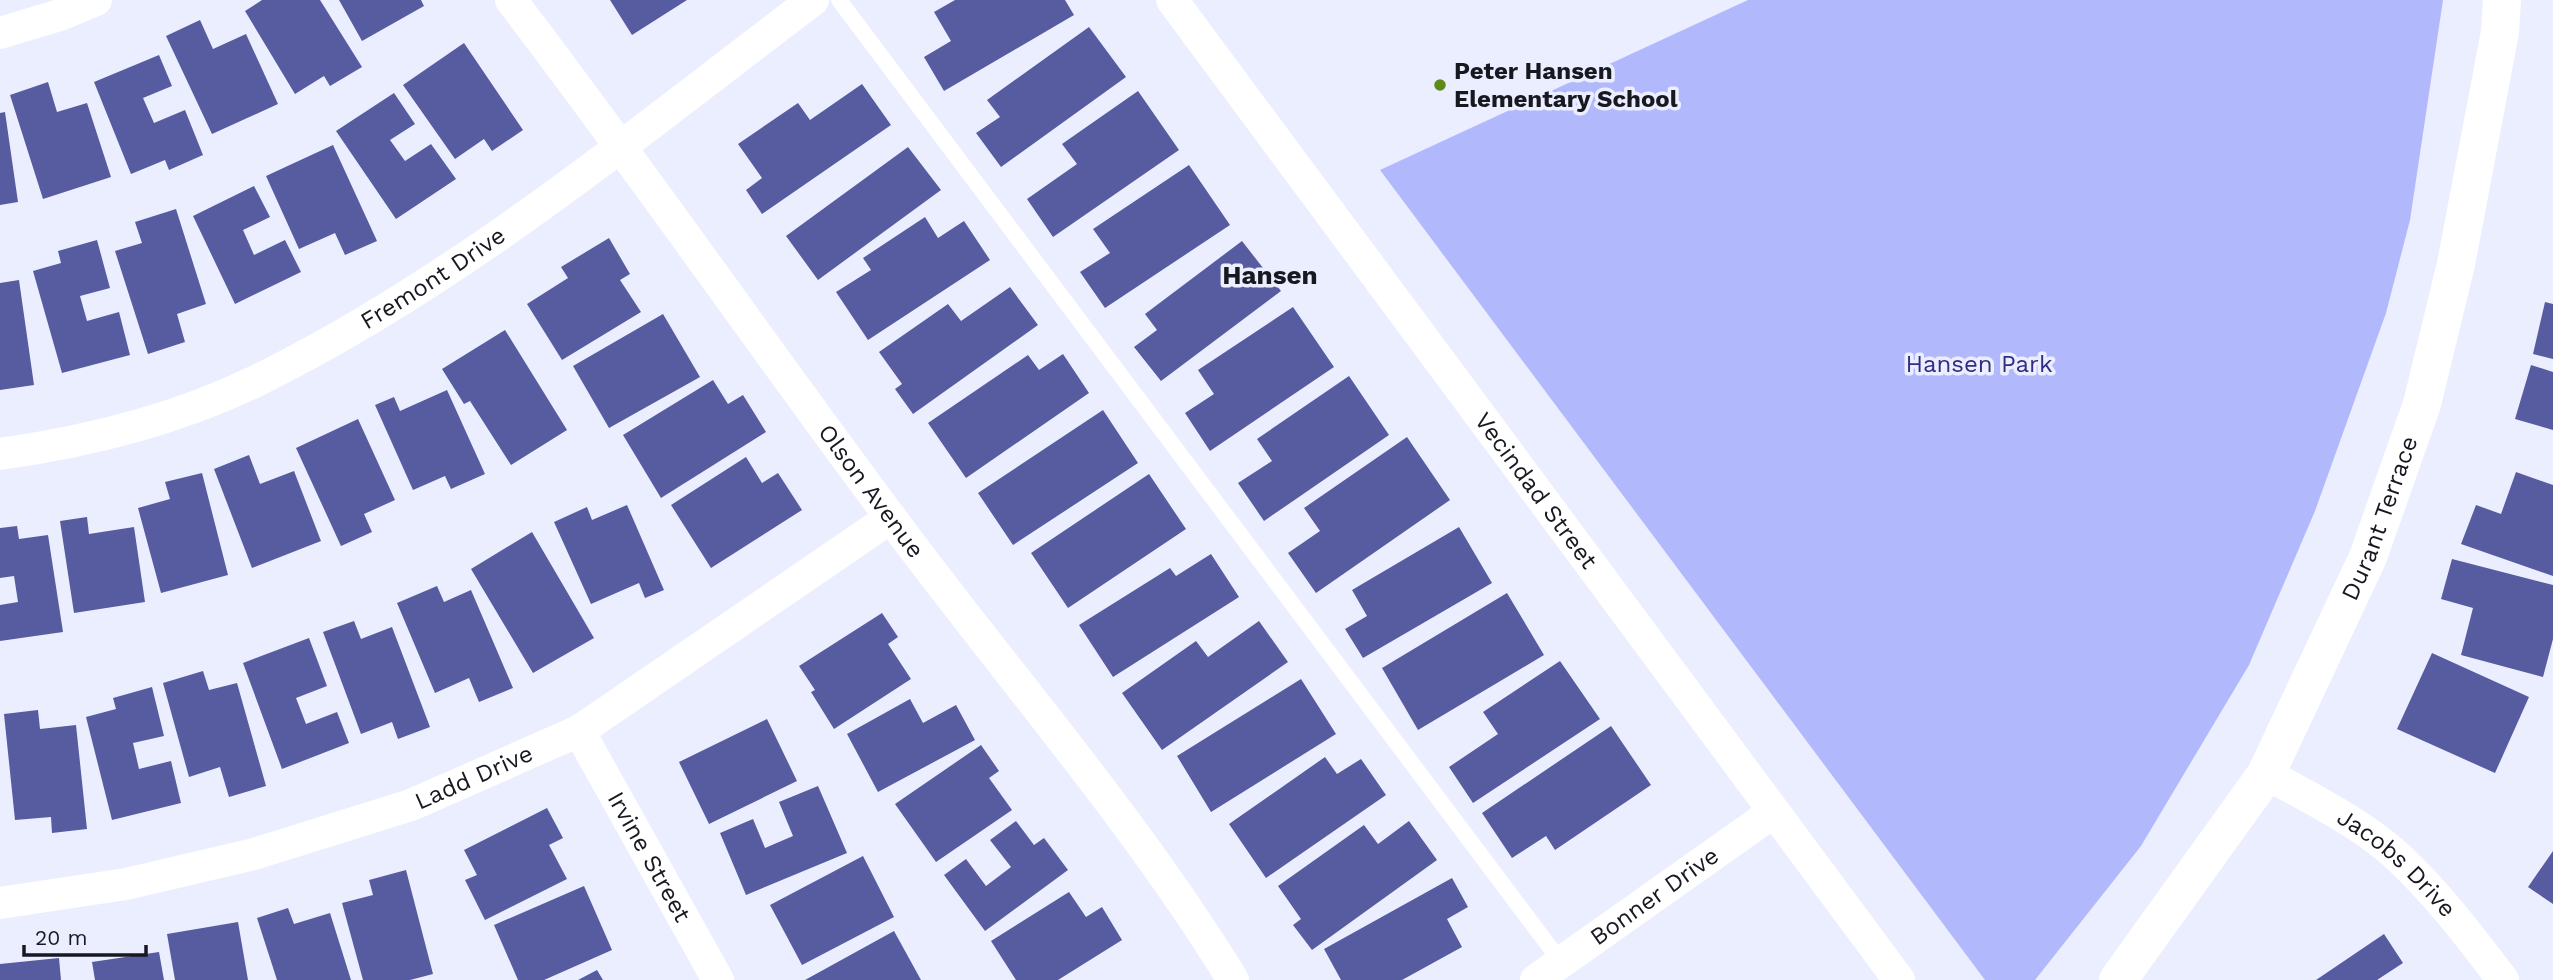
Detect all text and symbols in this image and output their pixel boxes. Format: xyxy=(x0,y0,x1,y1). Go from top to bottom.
place label: Peter Hansen Elementary School xyxy=(1454,57,1678,113)
marker: Peter Hansen Elementary School xyxy=(1432,77,1448,93)
street label: Fremont Drive xyxy=(355,221,511,335)
district label: Hansen xyxy=(1222,260,1318,290)
park label: Hansen Park xyxy=(1905,350,2053,378)
street label: Vecindad Street xyxy=(1469,407,1603,574)
street label: Olson Avenue xyxy=(812,419,930,563)
street label: Durant Terrace xyxy=(2336,432,2424,605)
street label: Ladd Drive xyxy=(411,739,537,816)
street label: Irvine Street xyxy=(602,787,697,927)
street label: Jacobs Drive xyxy=(2332,803,2462,923)
street label: Bonner Drive xyxy=(1585,841,1724,951)
scale bar xyxy=(24,914,147,958)
text: 20 m xyxy=(35,925,87,950)

